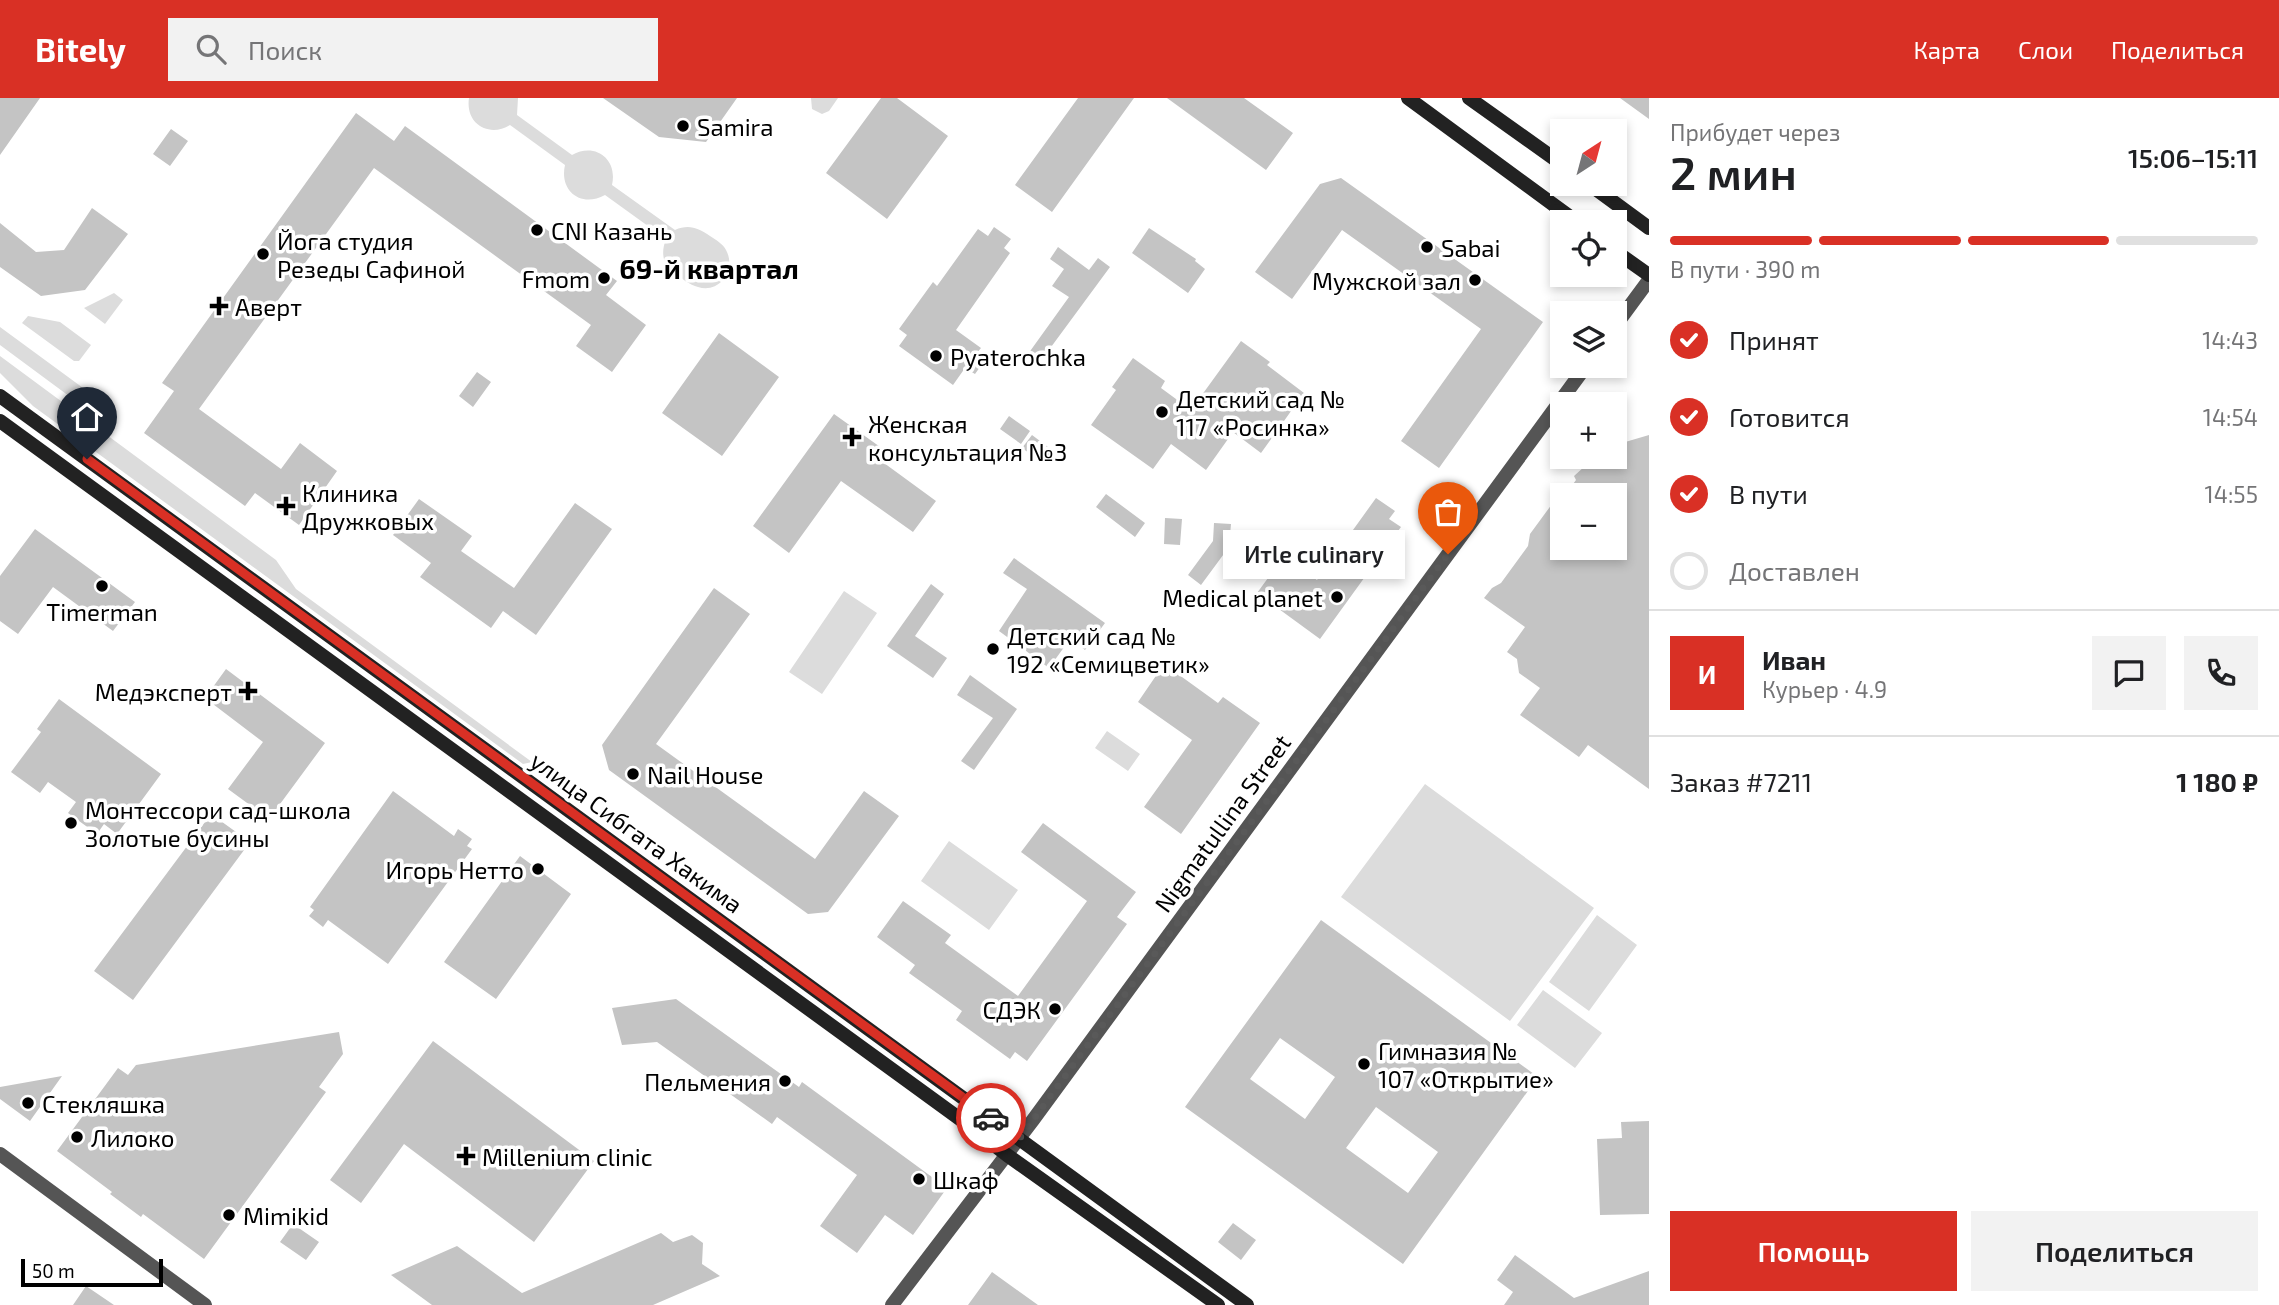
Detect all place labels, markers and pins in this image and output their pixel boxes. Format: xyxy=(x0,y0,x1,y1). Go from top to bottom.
place label: Samira xyxy=(697,112,773,141)
marker: Samira xyxy=(675,118,691,134)
place label: CNI Казань xyxy=(551,216,672,245)
marker: CNI Казань xyxy=(529,222,545,238)
place label: Йога студия Резеды Сафиной xyxy=(277,226,465,283)
place label: Sabai xyxy=(1441,233,1500,262)
marker: Sabai xyxy=(1419,239,1435,255)
marker: Йога студия Резеды Сафиной xyxy=(255,246,271,262)
place label: Fmom xyxy=(522,264,590,293)
place label: Мужской зал xyxy=(1312,266,1461,296)
marker: Fmom xyxy=(596,270,612,286)
marker: Мужской зал xyxy=(1467,272,1483,288)
place label: Аверт xyxy=(235,292,302,321)
marker: Аверт xyxy=(209,296,229,316)
place label: Pyaterochka xyxy=(950,342,1086,371)
marker: Pyaterochka xyxy=(928,348,944,364)
place label: Детский сад № 117 «Росинка» xyxy=(1176,384,1345,441)
pin xyxy=(57,387,117,459)
marker: Детский сад № 117 «Росинка» xyxy=(1154,404,1170,420)
place label: Женская консультация №3 xyxy=(868,409,1067,467)
marker: Женская консультация №3 xyxy=(842,427,862,447)
place label: Клиника Дружковых xyxy=(302,478,434,536)
pin xyxy=(1418,482,1478,554)
marker: Клиника Дружковых xyxy=(276,496,296,516)
callout: Итle culinary xyxy=(1224,530,1406,578)
marker: Timerman xyxy=(94,578,110,594)
place label: Medical planet xyxy=(1162,583,1323,612)
marker: Medical planet xyxy=(1329,589,1345,605)
place label: Timerman xyxy=(46,597,158,626)
place label: Детский сад № 192 «Семицветик» xyxy=(1007,621,1210,678)
marker: Детский сад № 192 «Семицветик» xyxy=(985,641,1001,657)
place label: Медэксперт xyxy=(95,677,232,706)
marker: Медэксперт xyxy=(238,681,258,701)
place label: Nail House xyxy=(647,760,763,789)
marker: Nail House xyxy=(625,766,641,782)
place label: Монтессори сад-школа Золотые бусины xyxy=(85,795,351,853)
marker: Монтессори сад-школа Золотые бусины xyxy=(63,815,79,831)
place label: Игорь Нетто xyxy=(386,855,524,884)
marker: Игорь Нетто xyxy=(530,861,546,877)
place label: СДЭК xyxy=(982,995,1041,1024)
marker: СДЭК xyxy=(1047,1001,1063,1017)
place label: Гимназия № 107 «Открытие» xyxy=(1378,1036,1554,1093)
marker: Гимназия № 107 «Открытие» xyxy=(1356,1056,1372,1072)
place label: Пельмения xyxy=(644,1067,771,1096)
marker: Пельмения xyxy=(777,1073,793,1089)
place label: Стекляшка xyxy=(42,1089,165,1118)
marker: Стекляшка xyxy=(20,1095,36,1111)
place label: Лилоко xyxy=(91,1123,174,1152)
marker: Лилоко xyxy=(69,1129,85,1145)
place label: Millenium clinic xyxy=(482,1142,653,1171)
marker: Millenium clinic xyxy=(456,1146,476,1166)
place label: Шкаф xyxy=(933,1165,999,1194)
marker: Шкаф xyxy=(911,1171,927,1187)
place label: Mimikid xyxy=(243,1201,329,1230)
marker: Mimikid xyxy=(221,1207,237,1223)

